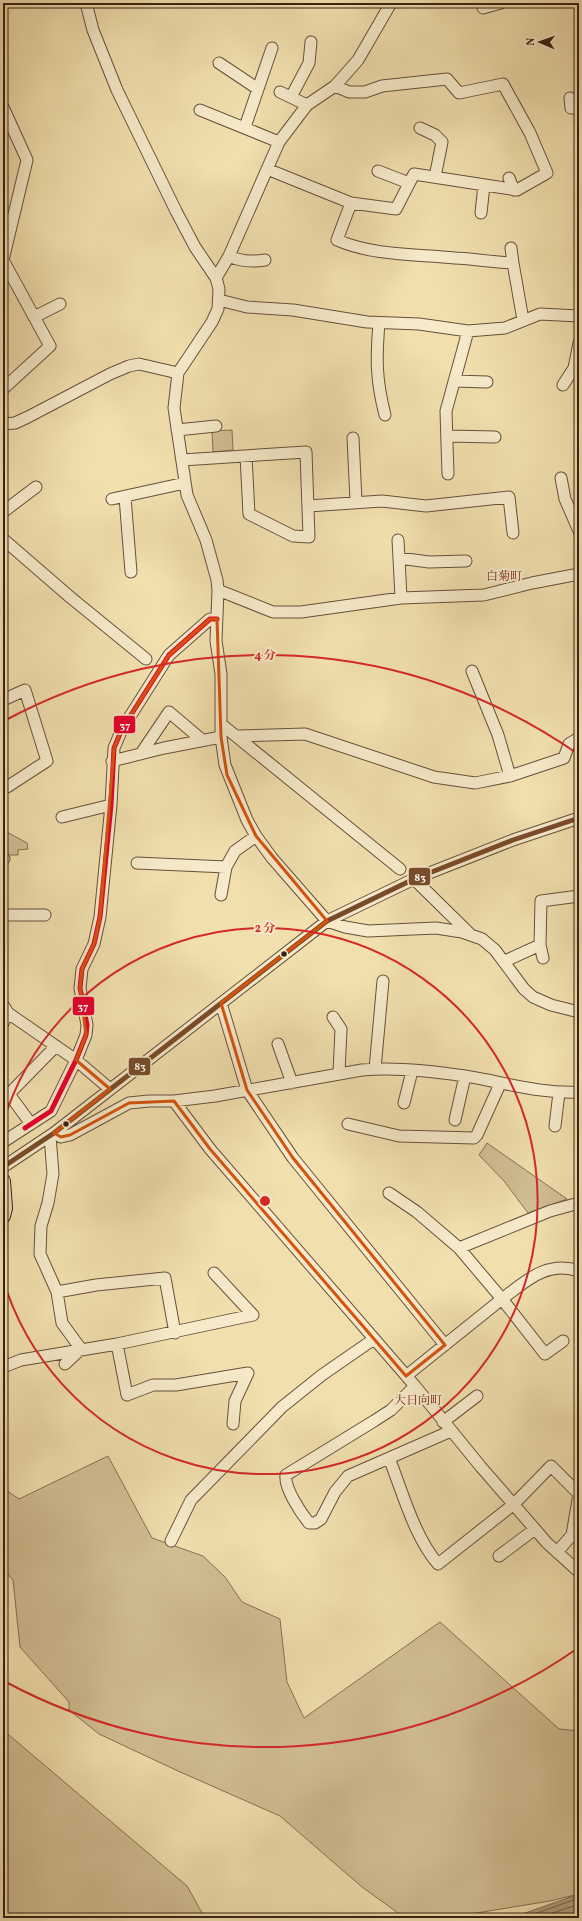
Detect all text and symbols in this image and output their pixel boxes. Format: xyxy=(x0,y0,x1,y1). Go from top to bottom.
north arrow xyxy=(520,22,560,62)
text: N xyxy=(524,37,539,46)
district label: 白菊町 xyxy=(486,569,522,585)
text: 4 分 xyxy=(254,648,276,664)
line badge: 37 xyxy=(113,715,136,734)
text: 37 xyxy=(120,719,130,734)
line badge: 83 xyxy=(408,867,431,886)
text: 83 xyxy=(414,871,426,886)
text: 2 分 xyxy=(255,921,275,937)
unlabelled marker xyxy=(279,949,289,959)
line badge: 37 xyxy=(72,996,95,1016)
text: 37 xyxy=(78,1000,88,1015)
line badge: 83 xyxy=(128,1057,151,1076)
text: 83 xyxy=(134,1060,146,1075)
unlabelled marker xyxy=(61,1119,71,1129)
centre of rings xyxy=(258,1194,272,1208)
district label: 大日向町 xyxy=(394,1393,442,1409)

